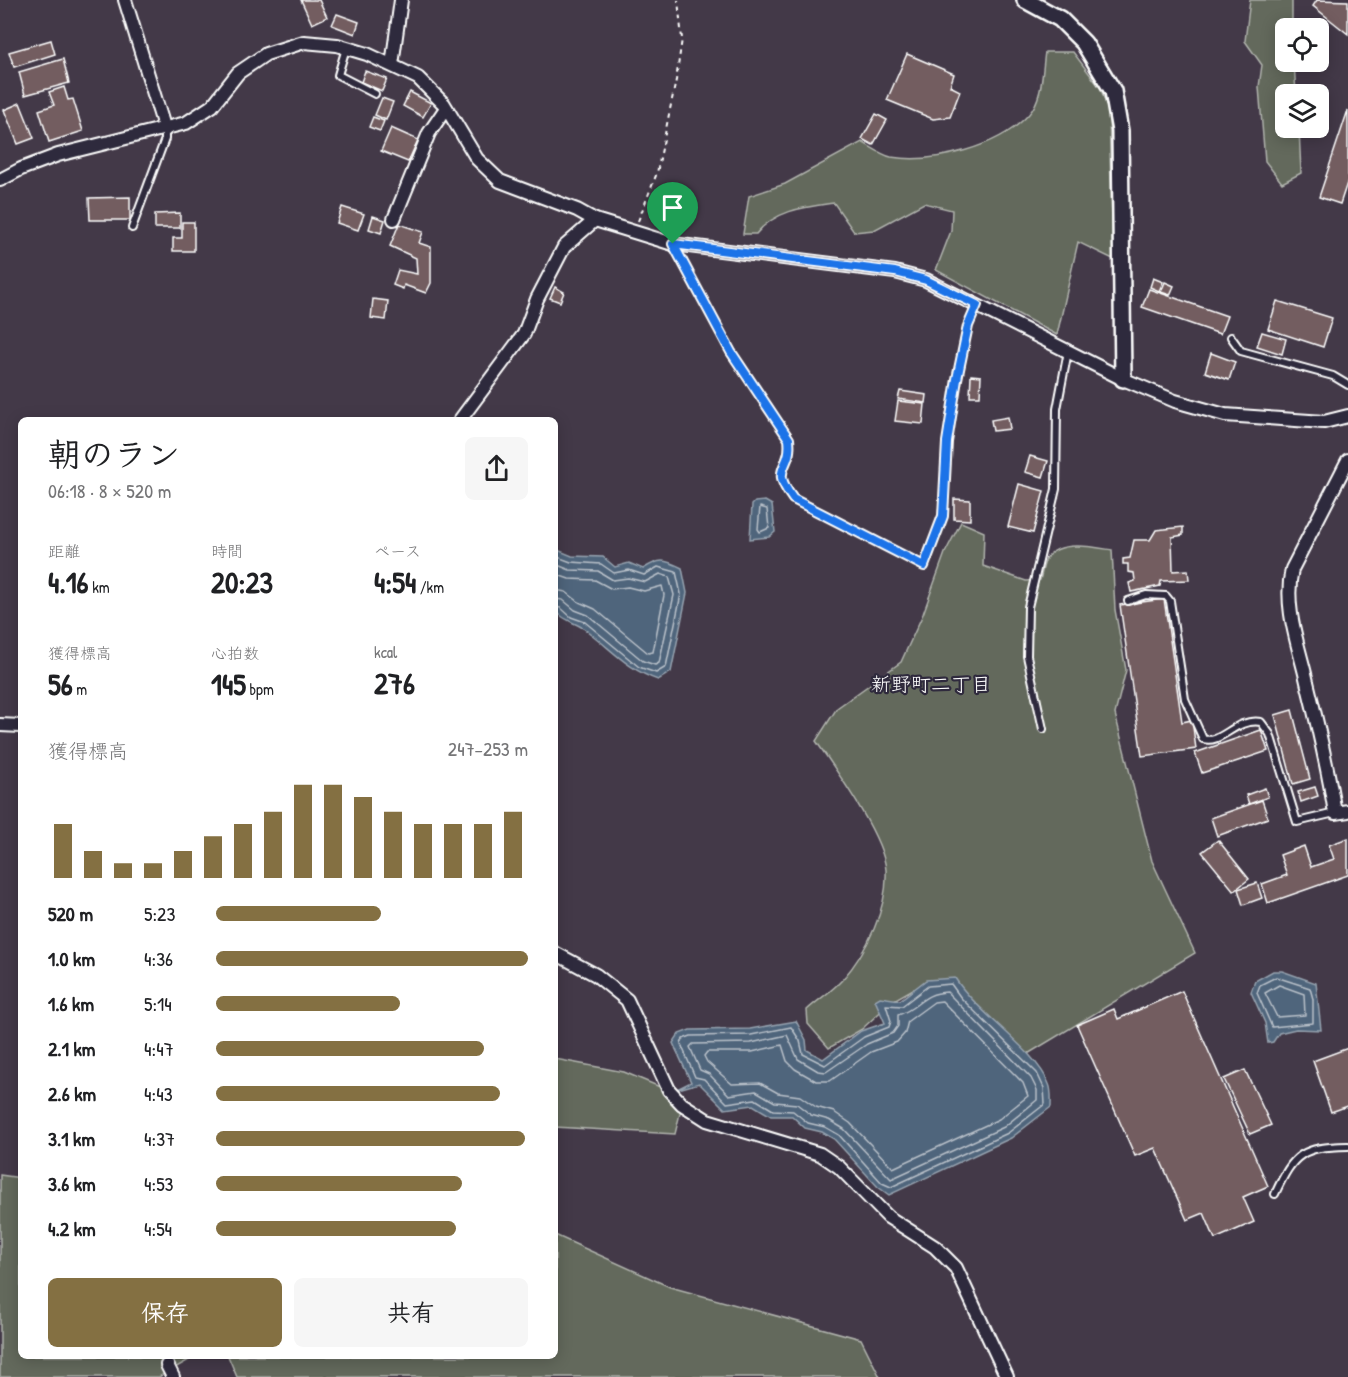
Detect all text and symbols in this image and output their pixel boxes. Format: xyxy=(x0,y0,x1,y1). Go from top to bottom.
map controls xyxy=(1275,18,1329,138)
button: locate xyxy=(1275,18,1329,72)
button: layers xyxy=(1275,84,1329,138)
pin xyxy=(647,182,698,244)
icon: arrive xyxy=(656,191,689,224)
text: 朝のラン xyxy=(48,432,180,476)
button: share xyxy=(465,437,528,500)
text: 06:18 · 8 × 520 m xyxy=(48,477,171,504)
text: 距離 xyxy=(48,540,80,562)
text: 時間 xyxy=(211,540,243,562)
text: ペース xyxy=(374,540,421,562)
text: 4.16 xyxy=(48,562,89,602)
text: 20:23 xyxy=(211,562,273,602)
text: 4:54 xyxy=(374,562,416,602)
text: km xyxy=(89,576,110,598)
text: /km xyxy=(416,576,444,598)
text: kcal xyxy=(374,641,397,663)
text: 獲得標高 xyxy=(48,642,112,664)
text: 心拍数 xyxy=(211,642,259,664)
text: 276 xyxy=(374,663,415,703)
text: 56 xyxy=(48,664,73,704)
text: 145 xyxy=(211,664,246,704)
district label: 新野町二丁目 xyxy=(871,670,991,697)
text: m xyxy=(73,678,87,700)
text: bpm xyxy=(246,678,274,700)
text: 247–253 m xyxy=(448,735,528,762)
text: 獲得標高 xyxy=(48,737,128,764)
text: 520 m xyxy=(48,900,93,927)
text: 5:23 xyxy=(144,900,175,927)
text: 1.0 km xyxy=(48,945,95,972)
text: 4:36 xyxy=(144,945,173,972)
text: 1.6 km xyxy=(48,990,94,1017)
text: 5:14 xyxy=(144,990,172,1017)
text: 2.1 km xyxy=(48,1035,95,1062)
text: 4:47 xyxy=(144,1035,174,1062)
text: 2.6 km xyxy=(48,1080,96,1107)
text: 4:43 xyxy=(144,1080,173,1107)
text: 3.1 km xyxy=(48,1125,95,1152)
text: 4:37 xyxy=(144,1125,175,1152)
text: 3.6 km xyxy=(48,1170,96,1197)
text: 4:53 xyxy=(144,1170,174,1197)
text: 4.2 km xyxy=(48,1215,96,1242)
text: 4:54 xyxy=(144,1215,172,1242)
button: 保存 xyxy=(48,1278,282,1347)
button: 共有 xyxy=(294,1278,528,1347)

